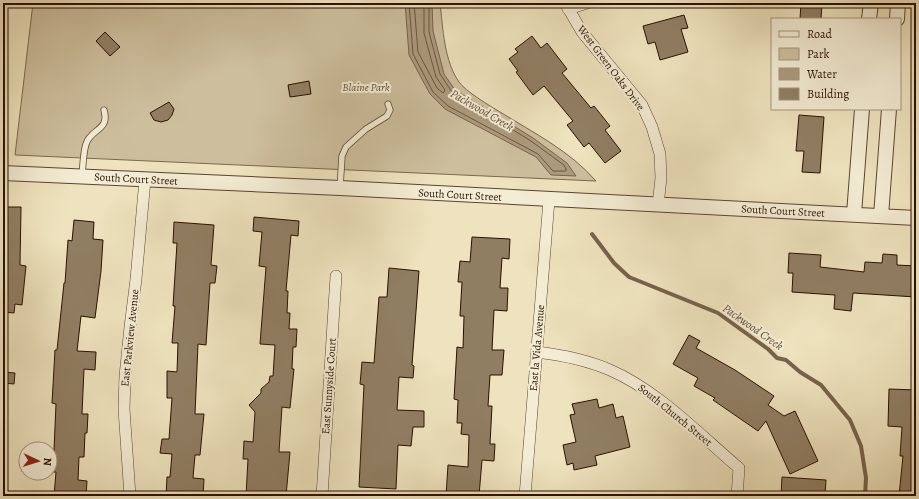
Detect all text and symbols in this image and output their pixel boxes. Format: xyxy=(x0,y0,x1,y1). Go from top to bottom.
legend xyxy=(771,18,901,110)
street label: West Green Oaks Drive xyxy=(573,21,648,114)
text: Road xyxy=(807,26,833,42)
text: Park xyxy=(807,46,830,62)
text: Water xyxy=(806,66,837,82)
park label: Blaine Park xyxy=(342,80,390,95)
water label: Packwood Creek xyxy=(447,85,517,135)
text: Building xyxy=(807,86,849,102)
street label: South Court Street xyxy=(94,169,179,189)
street label: South Court Street xyxy=(418,185,503,205)
street label: South Court Street xyxy=(741,201,826,221)
street label: East Parkview Avenue xyxy=(117,288,143,387)
water label: Packwood Creek xyxy=(719,300,787,354)
street label: East la Vida Avenue xyxy=(526,304,548,392)
street label: East Sunnyside Court xyxy=(318,337,340,435)
street label: South Church Street xyxy=(635,380,715,450)
north arrow xyxy=(18,441,58,481)
text: N xyxy=(40,457,55,466)

